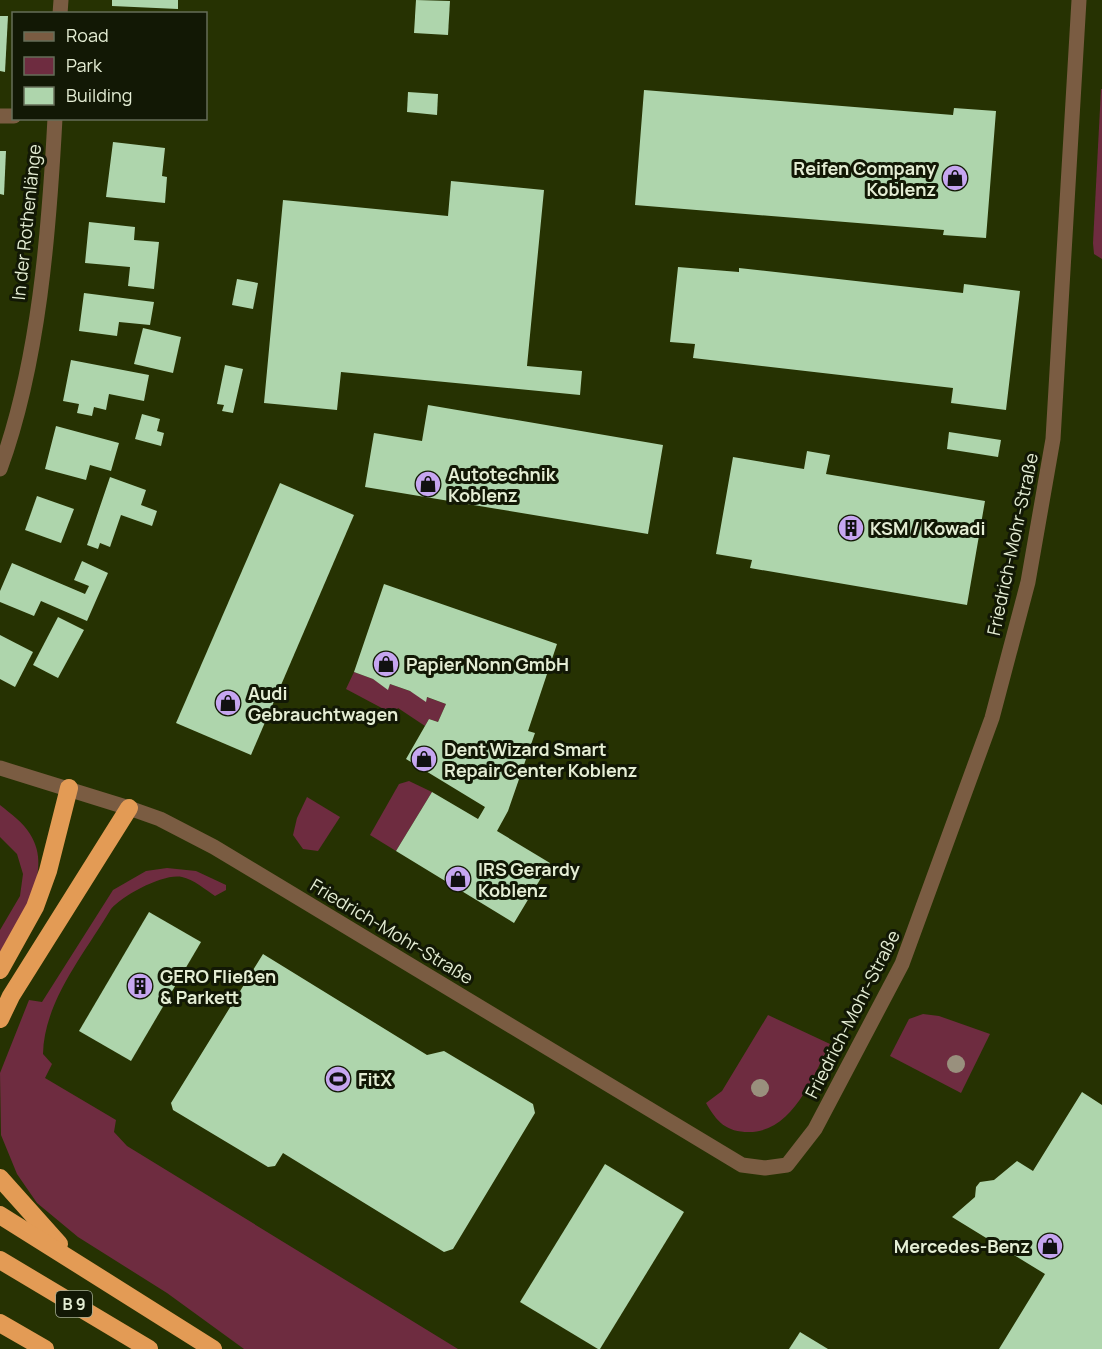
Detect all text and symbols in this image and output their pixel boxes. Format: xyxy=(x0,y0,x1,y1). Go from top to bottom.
legend xyxy=(12,12,207,120)
text: Road xyxy=(66,23,109,47)
text: Park xyxy=(66,53,103,77)
text: Building xyxy=(66,83,132,107)
street label: In der Rothenlänge xyxy=(6,143,46,301)
place label: Reifen Company Koblenz xyxy=(793,156,936,201)
shop icon: Reifen Company Koblenz xyxy=(940,163,970,193)
street label: Friedrich-Mohr-Straße xyxy=(981,450,1043,638)
place label: Autotechnik Koblenz xyxy=(448,462,557,507)
shop icon: Autotechnik Koblenz xyxy=(413,469,443,499)
building icon: KSM / Kowadi xyxy=(836,513,866,543)
place label: KSM / Kowadi xyxy=(870,516,985,540)
shop icon: Papier Nonn GmbH xyxy=(371,649,401,679)
place label: Papier Nonn GmbH xyxy=(406,652,569,676)
place label: Audi Gebrauchtwagen xyxy=(248,681,398,726)
shop icon: Audi Gebrauchtwagen xyxy=(213,688,243,718)
place label: Dent Wizard Smart Repair Center Koblenz xyxy=(444,737,637,782)
shop icon: Dent Wizard Smart Repair Center Koblenz xyxy=(409,744,439,774)
place label: IRS Gerardy Koblenz xyxy=(478,857,580,902)
shop icon: IRS Gerardy Koblenz xyxy=(443,864,473,894)
street label: Friedrich-Mohr-Straße xyxy=(306,873,478,989)
street label: Friedrich-Mohr-Straße xyxy=(799,926,905,1102)
place label: GERO Fließen & Parkett xyxy=(160,964,276,1009)
building icon: GERO Fließen & Parkett xyxy=(125,971,155,1001)
sports icon: FitX xyxy=(323,1064,353,1094)
place label: FitX xyxy=(358,1067,392,1091)
shop icon: Mercedes-Benz xyxy=(1035,1231,1065,1261)
place label: Mercedes-Benz xyxy=(894,1234,1030,1258)
road number: B 9 xyxy=(56,1291,92,1317)

